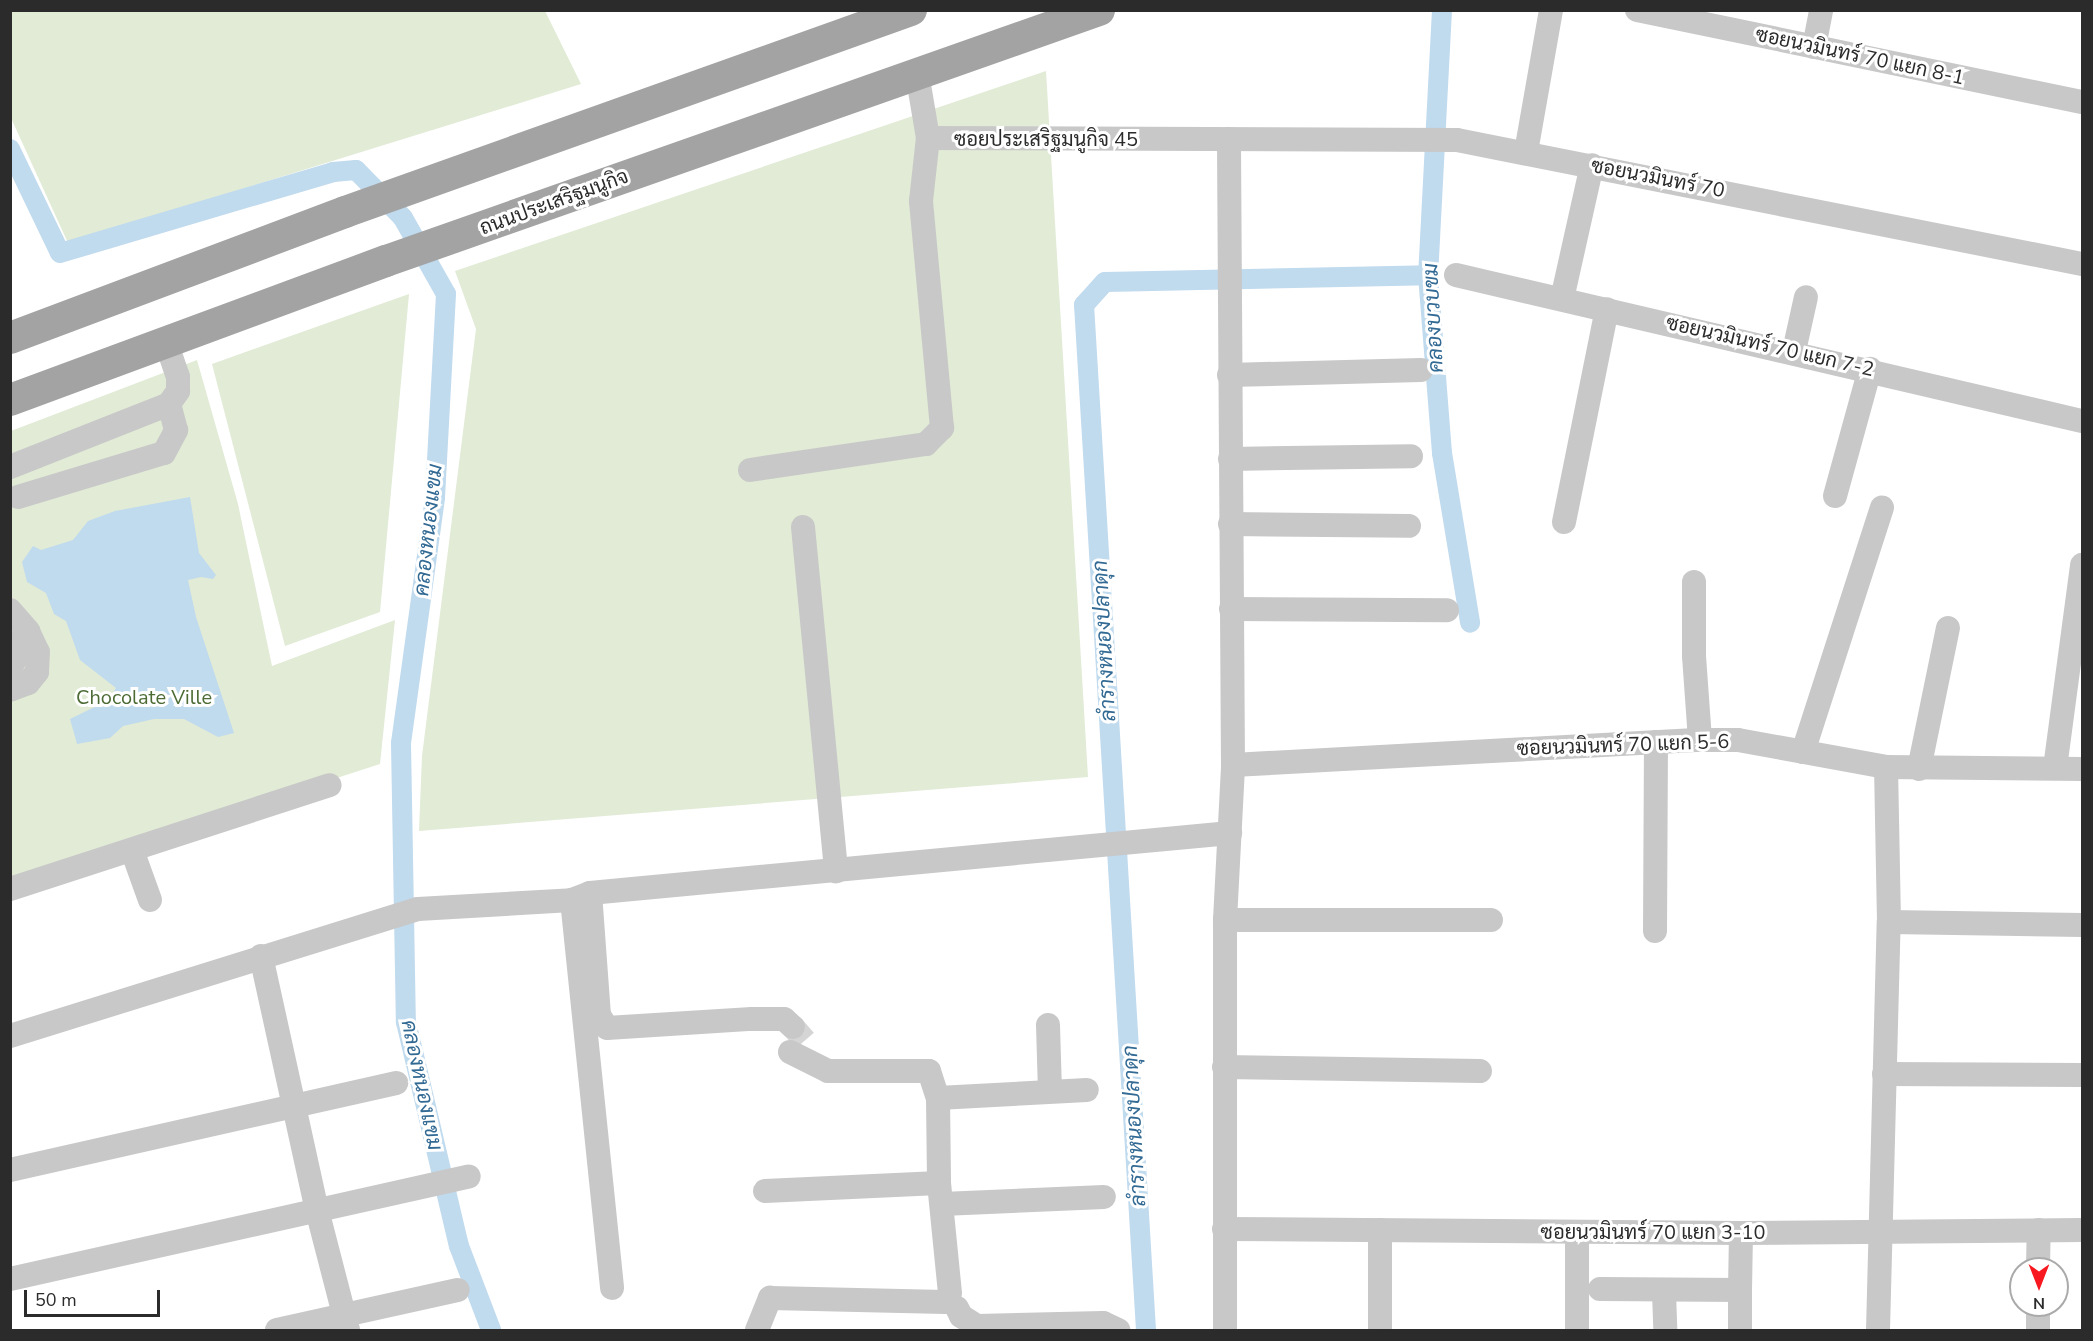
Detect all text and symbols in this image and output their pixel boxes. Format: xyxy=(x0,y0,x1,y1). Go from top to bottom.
street label: ซอยนวมินทร์ 70 แยก 8-1 xyxy=(1753,22,1967,90)
street label: ซอยประเสริฐมนูกิจ 45 xyxy=(954,127,1138,151)
street label: ซอยนวมินทร์ 70 xyxy=(1589,153,1727,203)
street label: ถนนประเสริฐมนูกิจ xyxy=(476,164,632,240)
water label: คลองบวบขม xyxy=(1418,262,1448,374)
street label: ซอยนวมินทร์ 70 แยก 7-2 xyxy=(1664,310,1876,382)
water label: คลองหนองแขม xyxy=(409,463,447,597)
water label: ลำรางหนองปลาดุก xyxy=(1087,560,1121,722)
park label: Chocolate Ville xyxy=(76,685,212,709)
street label: ซอยนวมินทร์ 70 แยก 5-6 xyxy=(1516,729,1730,761)
water label: คลองหนองแขม xyxy=(396,1017,448,1153)
water label: ลำรางหนองปลาดุก xyxy=(1117,1045,1151,1207)
street label: ซอยนวมินทร์ 70 แยก 3-10 xyxy=(1541,1220,1765,1244)
north arrow xyxy=(2009,1257,2069,1317)
scale bar xyxy=(27,1278,164,1316)
text: 50 m xyxy=(35,1288,77,1312)
text: N xyxy=(2033,1292,2045,1314)

